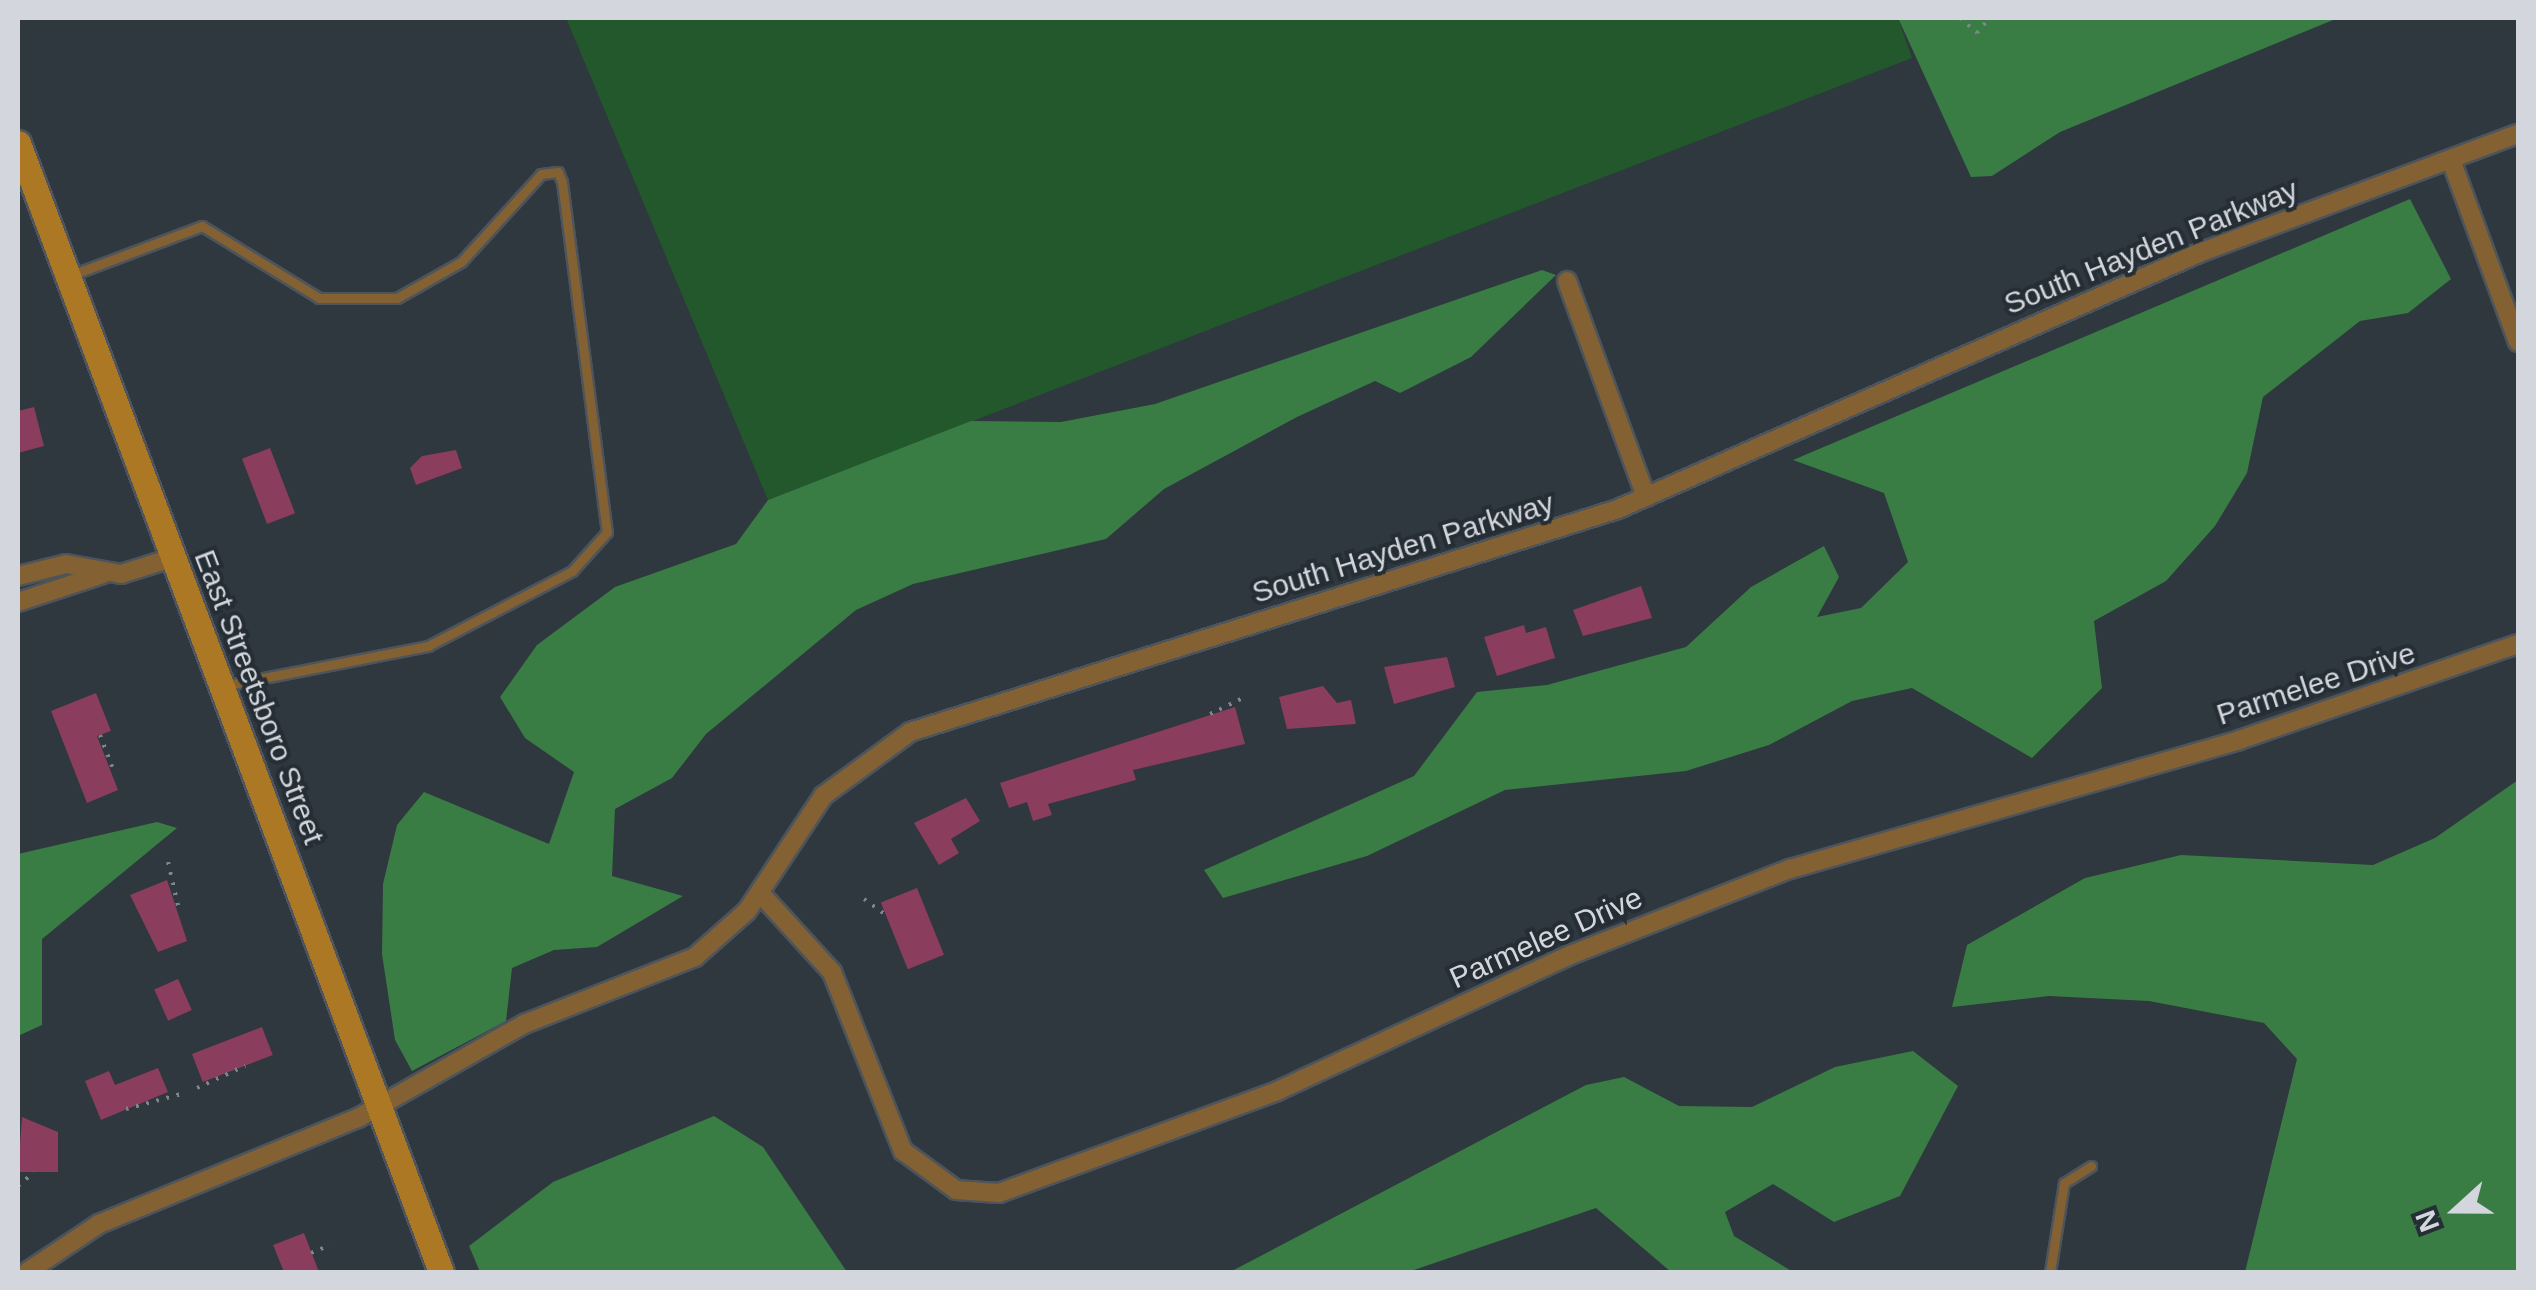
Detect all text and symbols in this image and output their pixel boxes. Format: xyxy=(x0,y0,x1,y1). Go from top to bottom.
street label: South Hayden Parkway xyxy=(1999,172,2303,322)
street label: South Hayden Parkway xyxy=(1248,485,1558,611)
street label: East Streetsboro Street xyxy=(186,545,332,849)
street label: Parmelee Drive xyxy=(2212,635,2420,733)
street label: Parmelee Drive xyxy=(1444,880,1648,996)
north arrow xyxy=(2406,1160,2506,1260)
text: N xyxy=(2409,1206,2446,1236)

